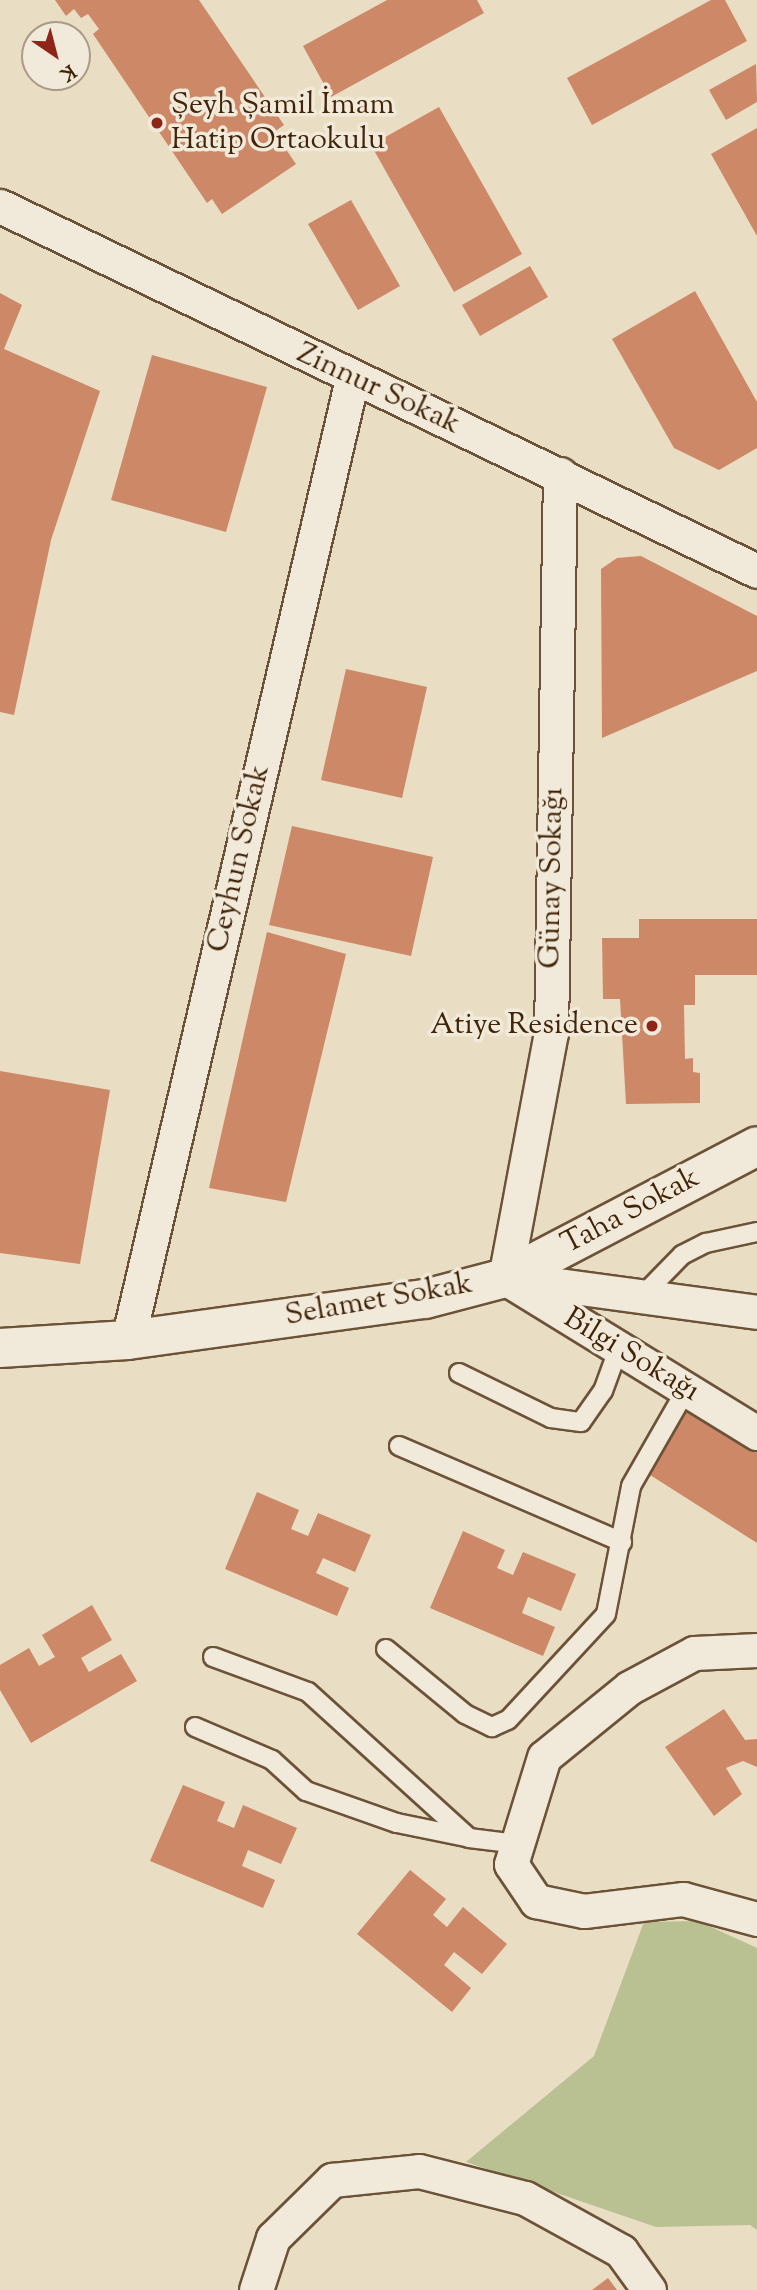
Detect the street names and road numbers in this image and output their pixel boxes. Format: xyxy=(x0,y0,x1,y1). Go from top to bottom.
street label: Zinnur Sokak xyxy=(291,336,465,444)
street label: Ceyhun Sokak xyxy=(201,762,279,956)
street label: Günay Sokağı xyxy=(533,787,573,969)
street label: Taha Sokak xyxy=(556,1161,706,1263)
street label: Selamet Sokak xyxy=(283,1267,475,1335)
street label: Bilgi Sokağı xyxy=(557,1301,705,1411)

